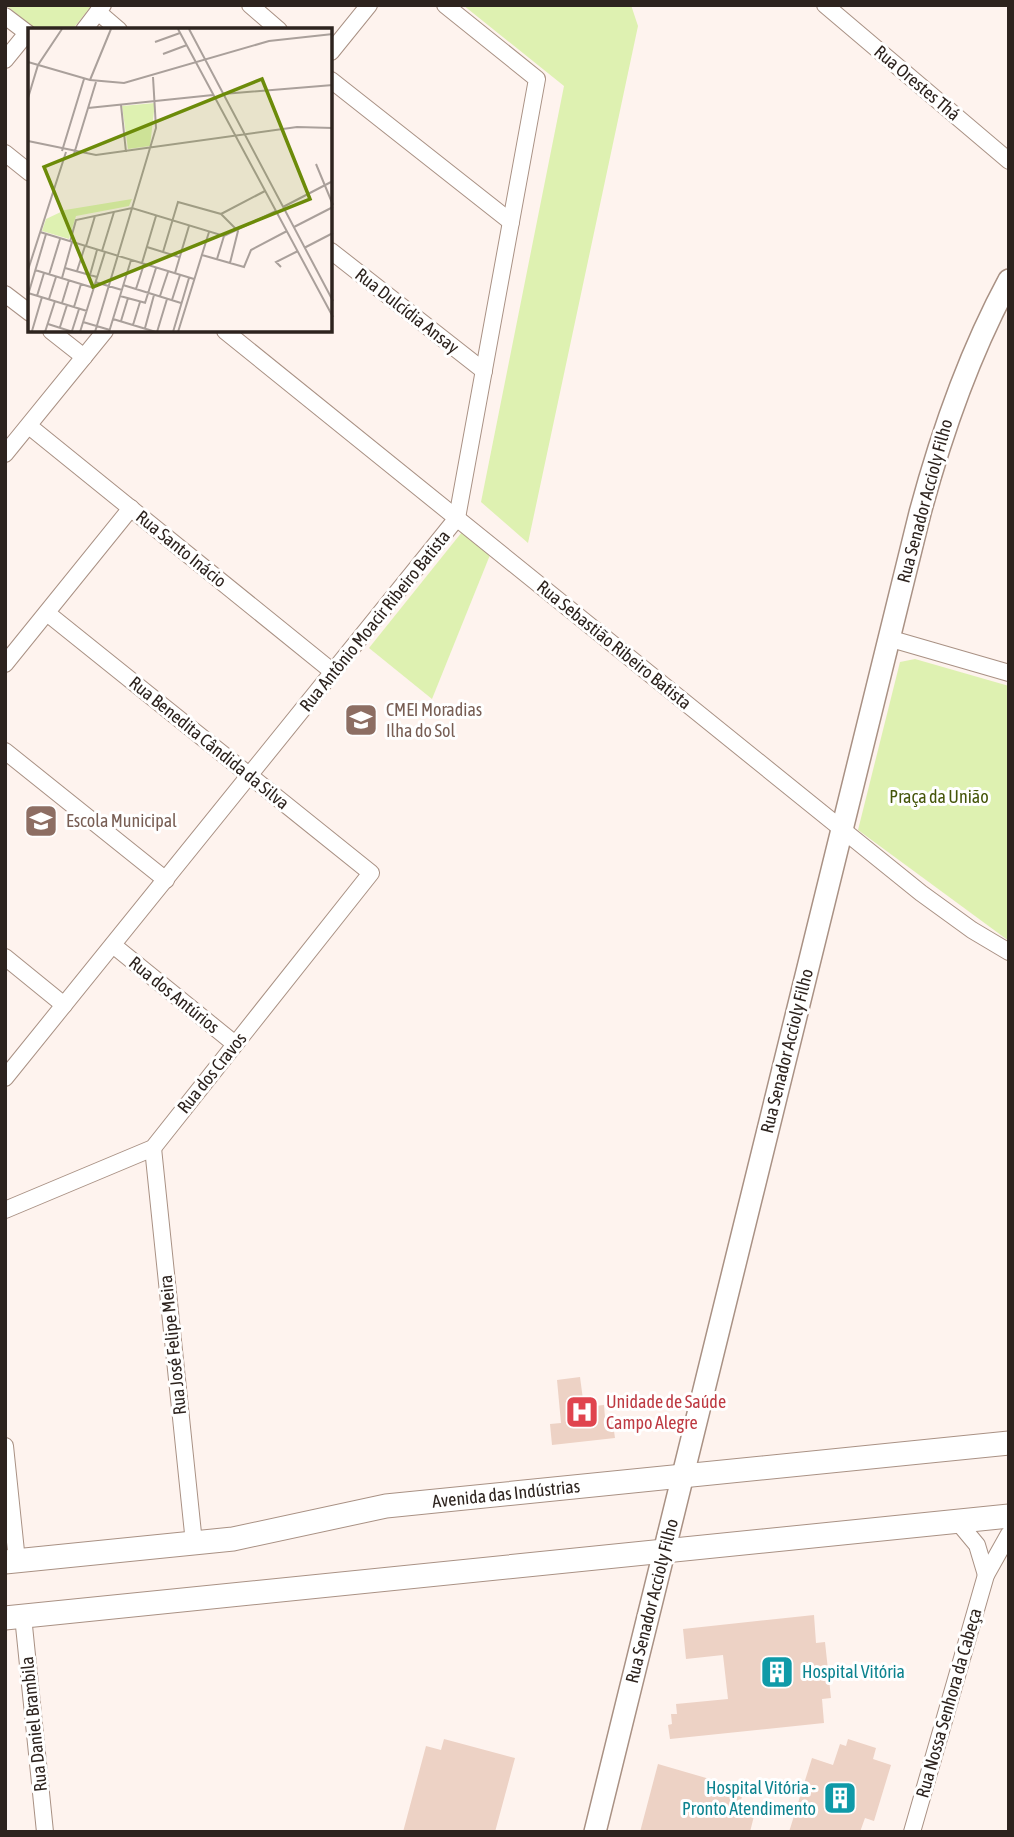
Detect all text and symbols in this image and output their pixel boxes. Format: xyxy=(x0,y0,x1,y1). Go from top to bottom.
inset map xyxy=(28,28,332,332)
street label: Rua Orestes Thá xyxy=(870,41,964,125)
street label: Rua Dulcídia Ansay xyxy=(351,264,463,358)
street label: Rua Senador Accioly Filho xyxy=(893,417,956,585)
street label: Rua Santo Inácio xyxy=(132,506,231,591)
street label: Rua Antônio Moacir Ribeiro Batista xyxy=(295,526,454,716)
street label: Rua Sebastião Ribeiro Batista xyxy=(533,576,696,713)
street label: Rua Benedita Cândida da Silva xyxy=(125,672,293,813)
place label: CMEI Moradias Ilha do Sol xyxy=(386,699,482,741)
school or university icon: CMEI Moradias Ilha do Sol xyxy=(342,701,380,739)
park label: Praça da União xyxy=(889,786,989,807)
school or university icon: Escola Municipal xyxy=(22,802,60,840)
place label: Escola Municipal xyxy=(66,810,177,831)
street label: Rua dos Antúrios xyxy=(125,952,224,1037)
street label: Rua Senador Accioly Filho xyxy=(756,966,817,1135)
street label: Rua dos Cravos xyxy=(173,1028,251,1117)
street label: Rua José Felipe Meira xyxy=(155,1274,190,1416)
place label: Unidade de Saúde Campo Alegre xyxy=(606,1391,726,1433)
hospital icon: Unidade de Saúde Campo Alegre xyxy=(563,1393,601,1431)
street label: Avenida das Indústrias xyxy=(431,1475,581,1512)
street label: Rua Senador Accioly Filho xyxy=(621,1516,682,1685)
street label: Rua Nossa Senhora da Cabeça xyxy=(911,1606,986,1800)
building icon: Hospital Vitória xyxy=(758,1653,796,1691)
street label: Rua Daniel Brambila xyxy=(16,1655,51,1793)
place label: Hospital Vitória xyxy=(802,1661,905,1682)
place label: Hospital Vitória - Pronto Atendimento xyxy=(682,1777,816,1819)
building icon: Hospital Vitória - Pronto Atendimento xyxy=(821,1779,859,1817)

